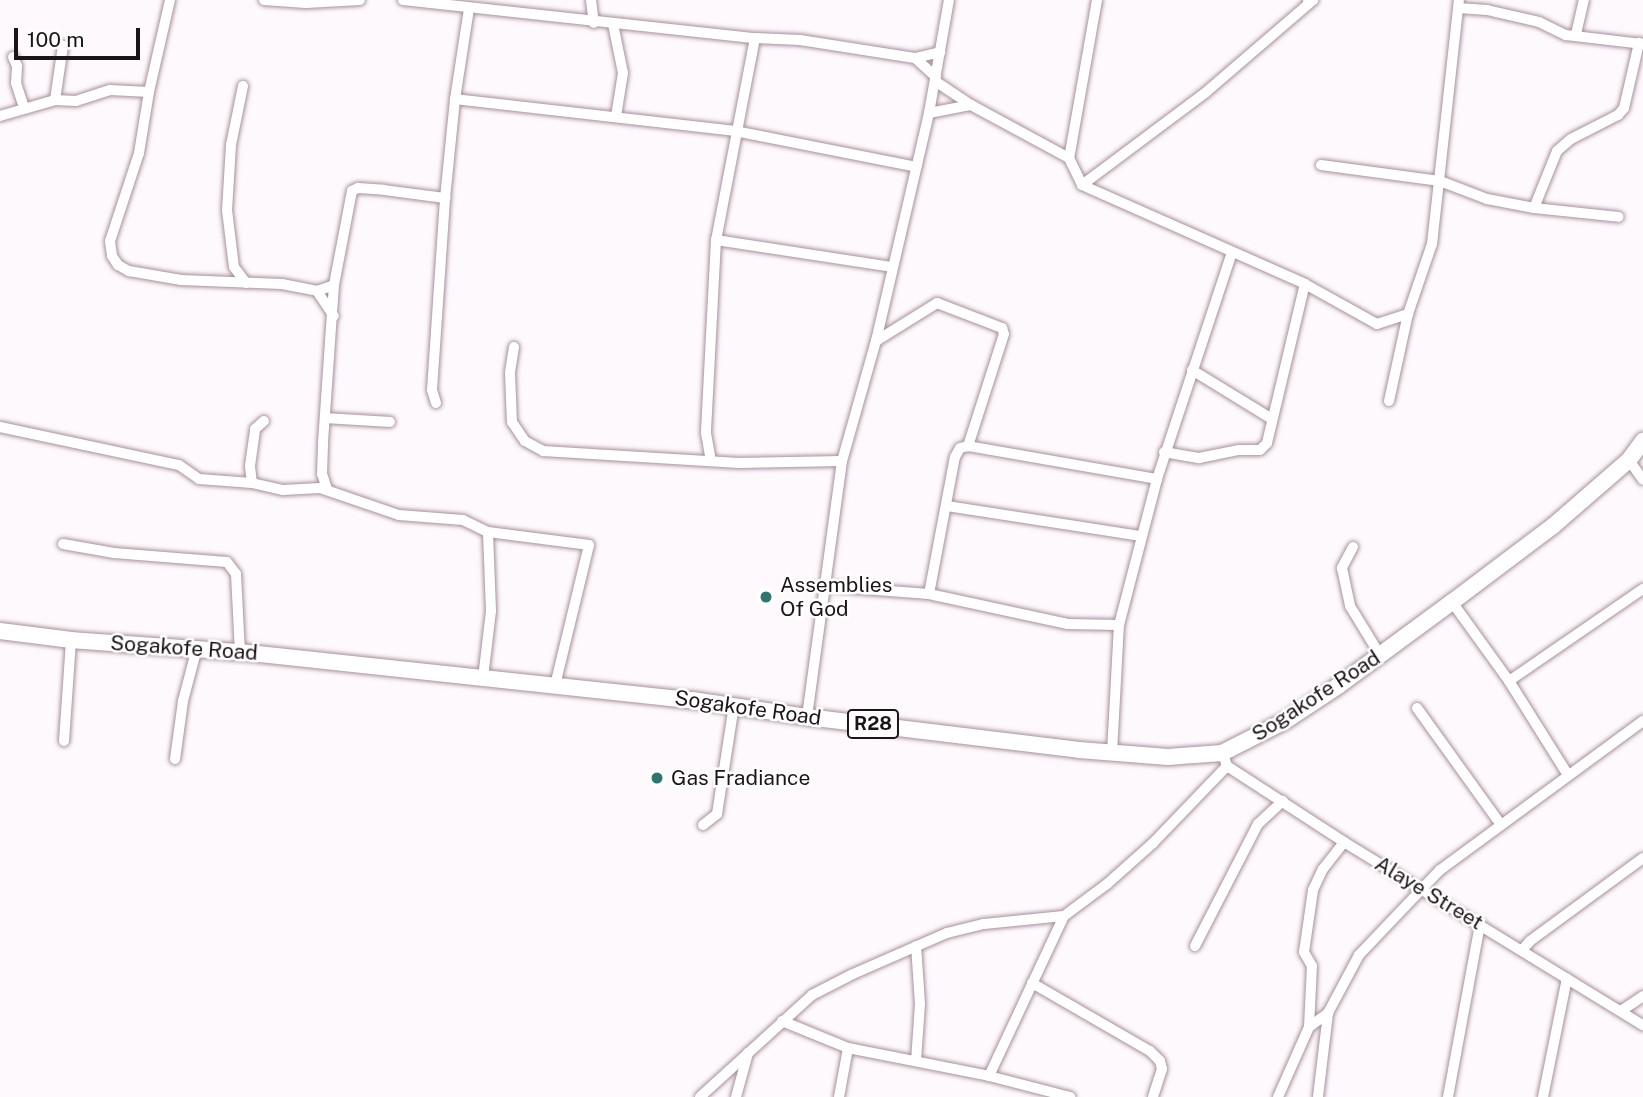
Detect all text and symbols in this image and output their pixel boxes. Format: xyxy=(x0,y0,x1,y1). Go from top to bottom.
scale bar xyxy=(18,14,144,58)
text: 100 m xyxy=(27,27,84,52)
place label: Assemblies Of God xyxy=(780,572,892,622)
marker: Assemblies Of God xyxy=(758,589,774,605)
street label: Sogakofe Road xyxy=(109,630,259,666)
street label: Sogakofe Road xyxy=(1247,645,1385,747)
street label: Sogakofe Road xyxy=(673,685,823,731)
road number: R28 xyxy=(847,708,899,740)
place label: Gas Fradiance xyxy=(671,765,810,791)
marker: Gas Fradiance xyxy=(649,770,665,786)
street label: Alaye Street xyxy=(1370,851,1488,935)

